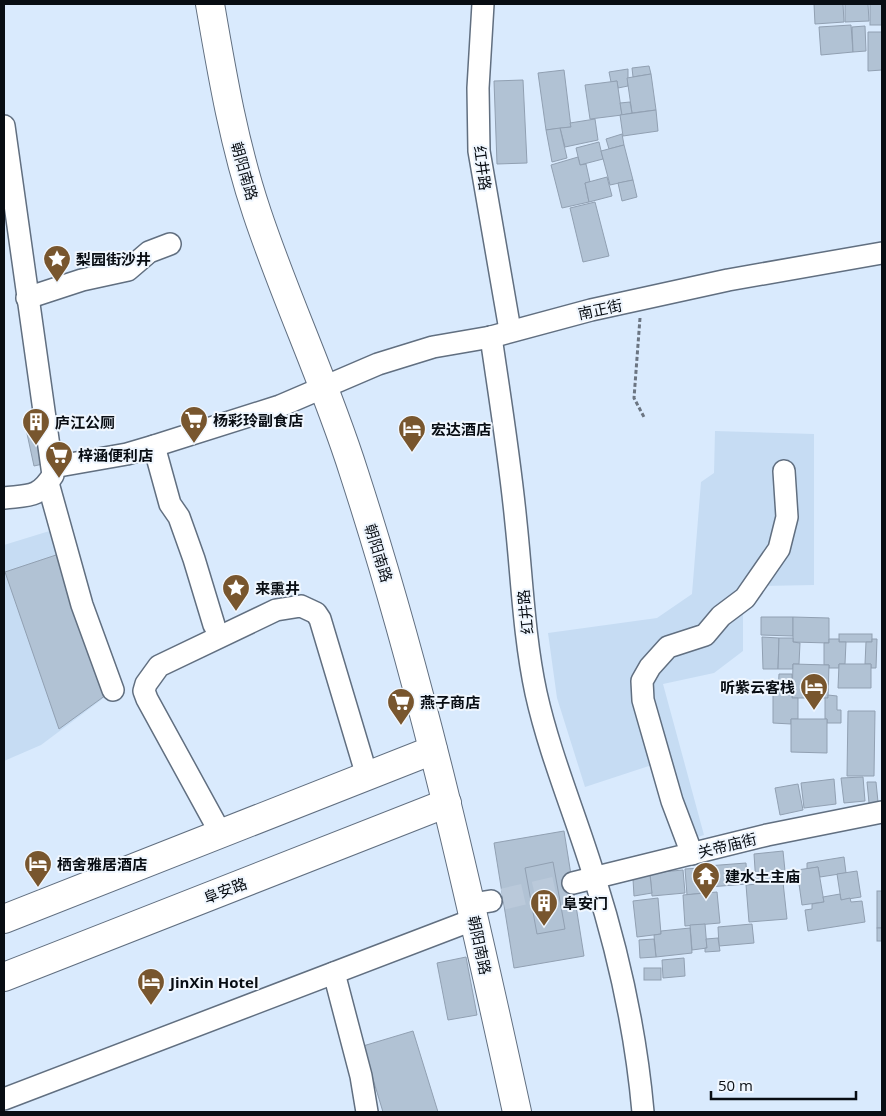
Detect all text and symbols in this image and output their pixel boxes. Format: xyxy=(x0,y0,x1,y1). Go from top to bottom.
street label: 朝阳南路 xyxy=(227,139,263,203)
street label: 红井路 xyxy=(470,144,496,192)
place icon: 梨园街沙井 xyxy=(42,244,72,283)
place label: 梨园街沙井 xyxy=(76,249,151,269)
street label: 南正街 xyxy=(576,295,624,323)
supermarket icon: 杨彩玲副食店 xyxy=(179,405,209,444)
building icon: 庐江公厕 xyxy=(21,407,51,446)
place label: 杨彩玲副食店 xyxy=(213,410,303,430)
place label: 庐江公厕 xyxy=(55,412,115,432)
hotel icon: 宏达酒店 xyxy=(397,414,427,453)
place label: 宏达酒店 xyxy=(431,419,491,439)
supermarket icon: 梓涵便利店 xyxy=(44,440,74,479)
place label: 梓涵便利店 xyxy=(78,445,153,465)
street label: 朝阳南路 xyxy=(361,521,397,585)
place icon: 来熏井 xyxy=(221,573,251,612)
place label: 来熏井 xyxy=(255,578,300,598)
street label: 红井路 xyxy=(513,589,537,635)
hotel icon: 听紫云客栈 xyxy=(799,672,829,711)
place label: 听紫云客栈 xyxy=(720,677,795,697)
supermarket icon: 燕子商店 xyxy=(386,687,416,726)
place label: 燕子商店 xyxy=(420,692,480,712)
street label: 关帝庙街 xyxy=(695,828,759,862)
hotel icon: 栖舍雅居酒店 xyxy=(23,849,53,888)
place label: 栖舍雅居酒店 xyxy=(57,854,147,874)
temple icon: 建水土主庙 xyxy=(691,861,721,900)
place label: 建水土主庙 xyxy=(725,866,800,886)
street label: 阜安路 xyxy=(200,873,250,907)
building icon: 阜安门 xyxy=(529,888,559,927)
place label: 阜安门 xyxy=(563,893,608,913)
street label: 朝阳南路 xyxy=(464,914,496,976)
hotel icon: JinXin Hotel xyxy=(136,967,166,1006)
place label: JinXin Hotel xyxy=(168,972,258,992)
scale bar xyxy=(711,1068,856,1100)
text: 50 m xyxy=(718,1075,753,1095)

